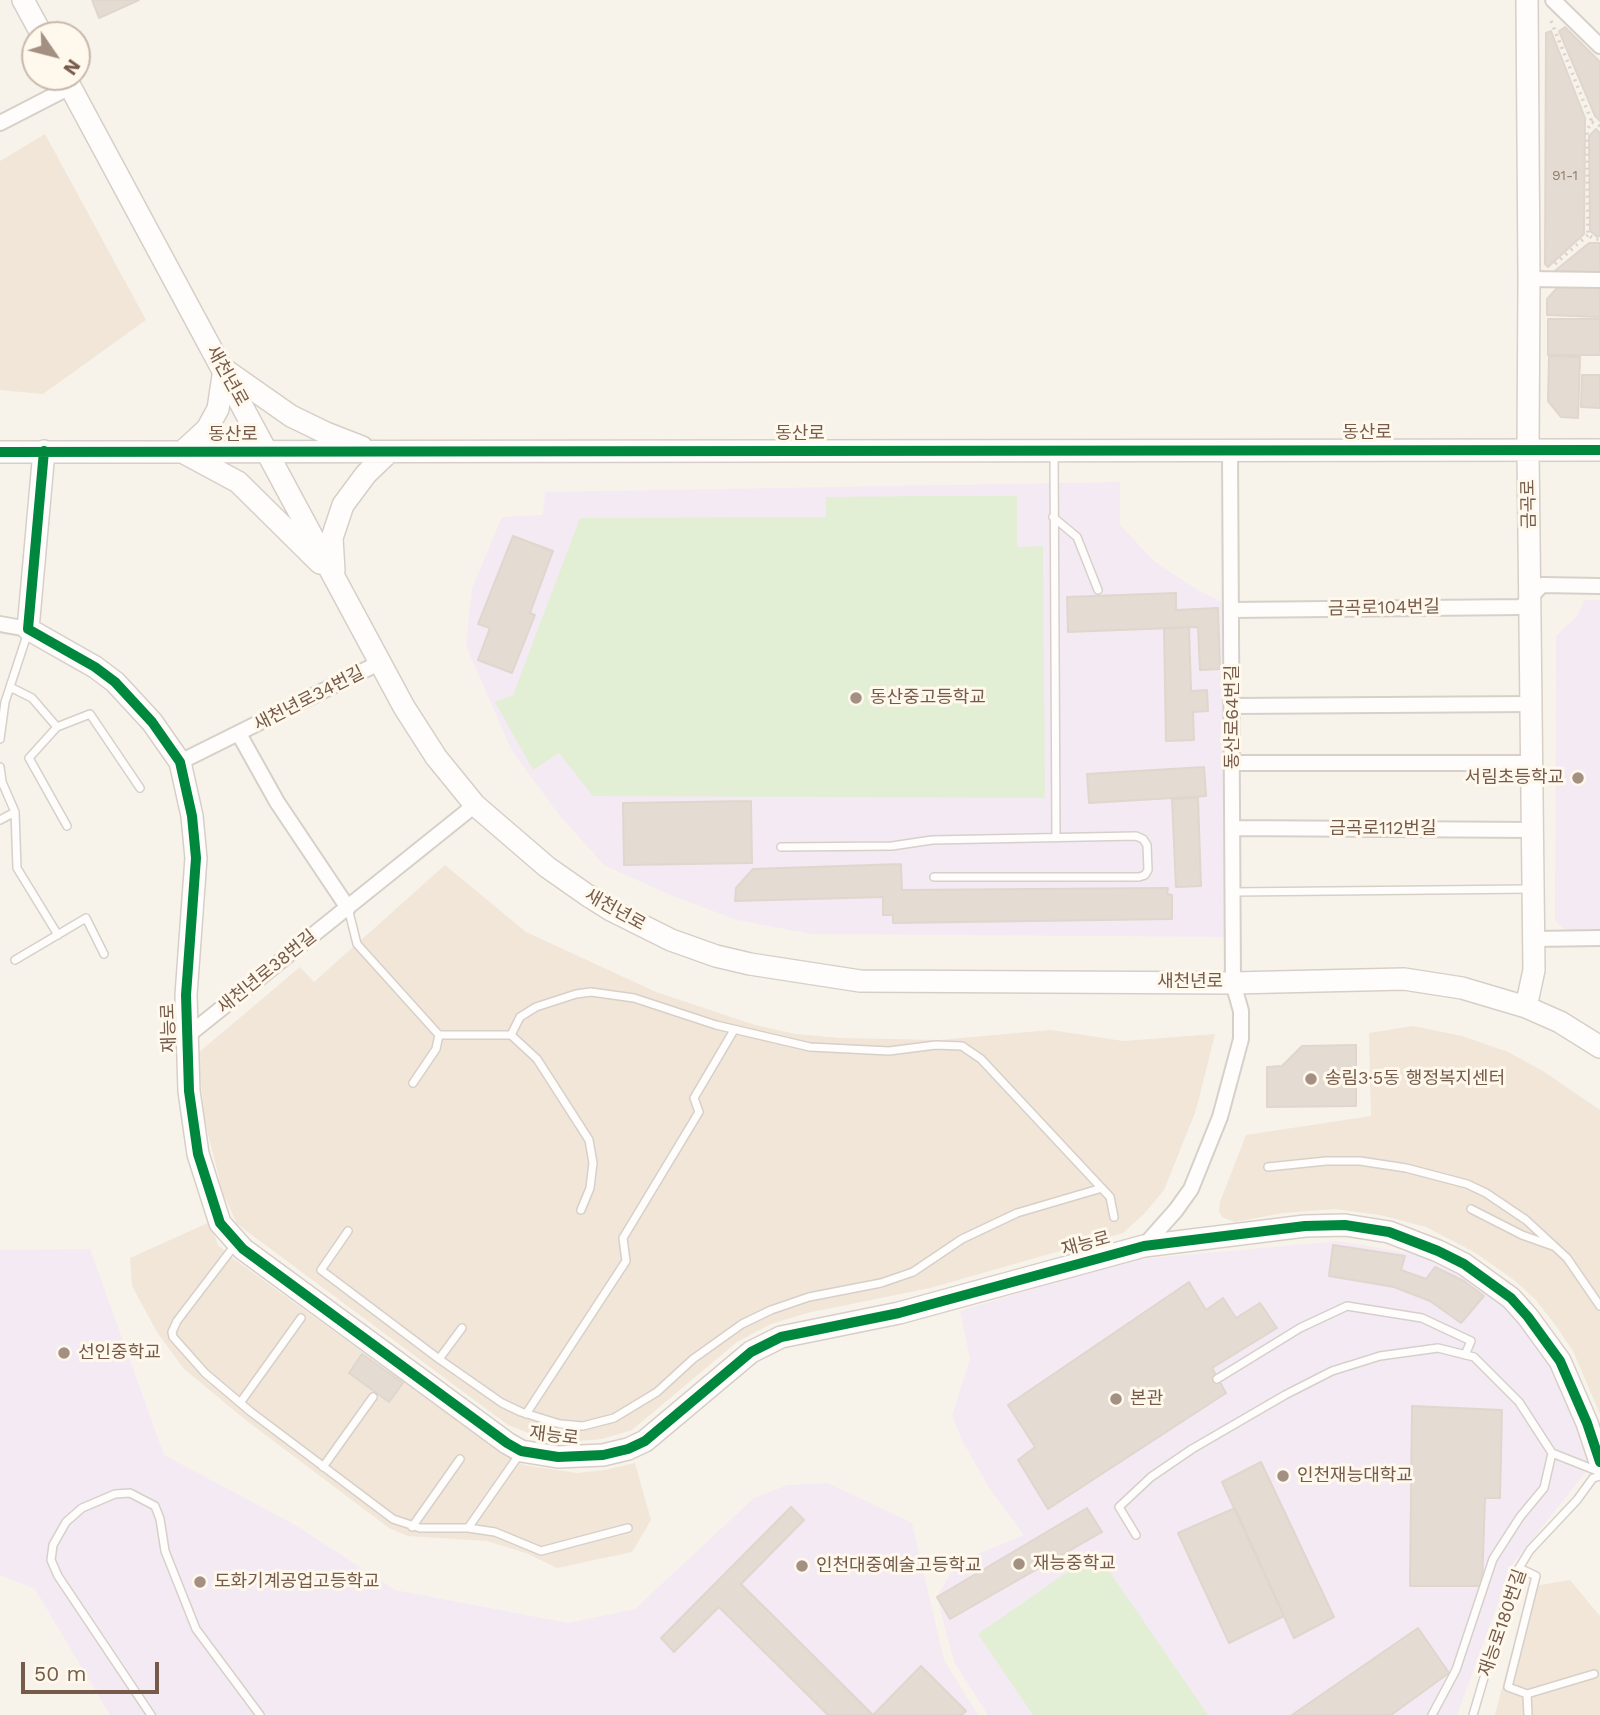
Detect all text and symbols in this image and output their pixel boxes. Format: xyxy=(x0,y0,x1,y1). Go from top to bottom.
north arrow xyxy=(21,21,91,91)
text: N xyxy=(59,55,85,80)
house number: 91-1 xyxy=(1552,168,1578,184)
street label: 새천년로 xyxy=(201,342,253,410)
street label: 동산로 xyxy=(1342,422,1392,444)
street label: 동산로 xyxy=(775,423,825,445)
street label: 동산로 xyxy=(208,424,258,446)
street label: 금곡로 xyxy=(1518,479,1540,529)
street label: 금곡로104번길 xyxy=(1328,596,1440,620)
street label: 새천년로34번길 xyxy=(250,662,368,736)
street label: 동산로64번길 xyxy=(1222,665,1244,769)
place label: 동산중고등학교 xyxy=(870,687,986,709)
marker: 동산중고등학교 xyxy=(848,690,864,706)
place label: 서림초등학교 xyxy=(1465,767,1564,789)
marker: 서림초등학교 xyxy=(1570,770,1586,786)
street label: 금곡로112번길 xyxy=(1329,818,1437,840)
street label: 새천년로 xyxy=(581,884,649,936)
street label: 새천년로38번길 xyxy=(213,926,321,1018)
street label: 새천년로 xyxy=(1157,971,1223,993)
street label: 재능로 xyxy=(157,1003,181,1053)
place label: 송림3·5동 행정복지센터 xyxy=(1325,1068,1505,1090)
marker: 송림3·5동 행정복지센터 xyxy=(1303,1071,1319,1087)
street label: 재능로 xyxy=(1059,1227,1113,1261)
place label: 선인중학교 xyxy=(78,1342,161,1364)
marker: 선인중학교 xyxy=(56,1345,72,1361)
place label: 본관 xyxy=(1130,1388,1163,1410)
marker: 본관 xyxy=(1108,1391,1124,1407)
street label: 재능로 xyxy=(528,1422,580,1450)
place label: 인천재능대학교 xyxy=(1297,1465,1413,1487)
marker: 인천재능대학교 xyxy=(1275,1468,1291,1484)
place label: 재능중학교 xyxy=(1033,1553,1116,1575)
place label: 인천대중예술고등학교 xyxy=(816,1555,982,1577)
marker: 재능중학교 xyxy=(1011,1556,1027,1572)
marker: 인천대중예술고등학교 xyxy=(794,1558,810,1574)
street label: 재능로180번길 xyxy=(1475,1566,1531,1680)
place label: 도화기계공업고등학교 xyxy=(214,1571,380,1593)
marker: 도화기계공업고등학교 xyxy=(192,1574,208,1590)
scale bar xyxy=(24,1648,163,1692)
text: 50 m xyxy=(34,1661,86,1686)

